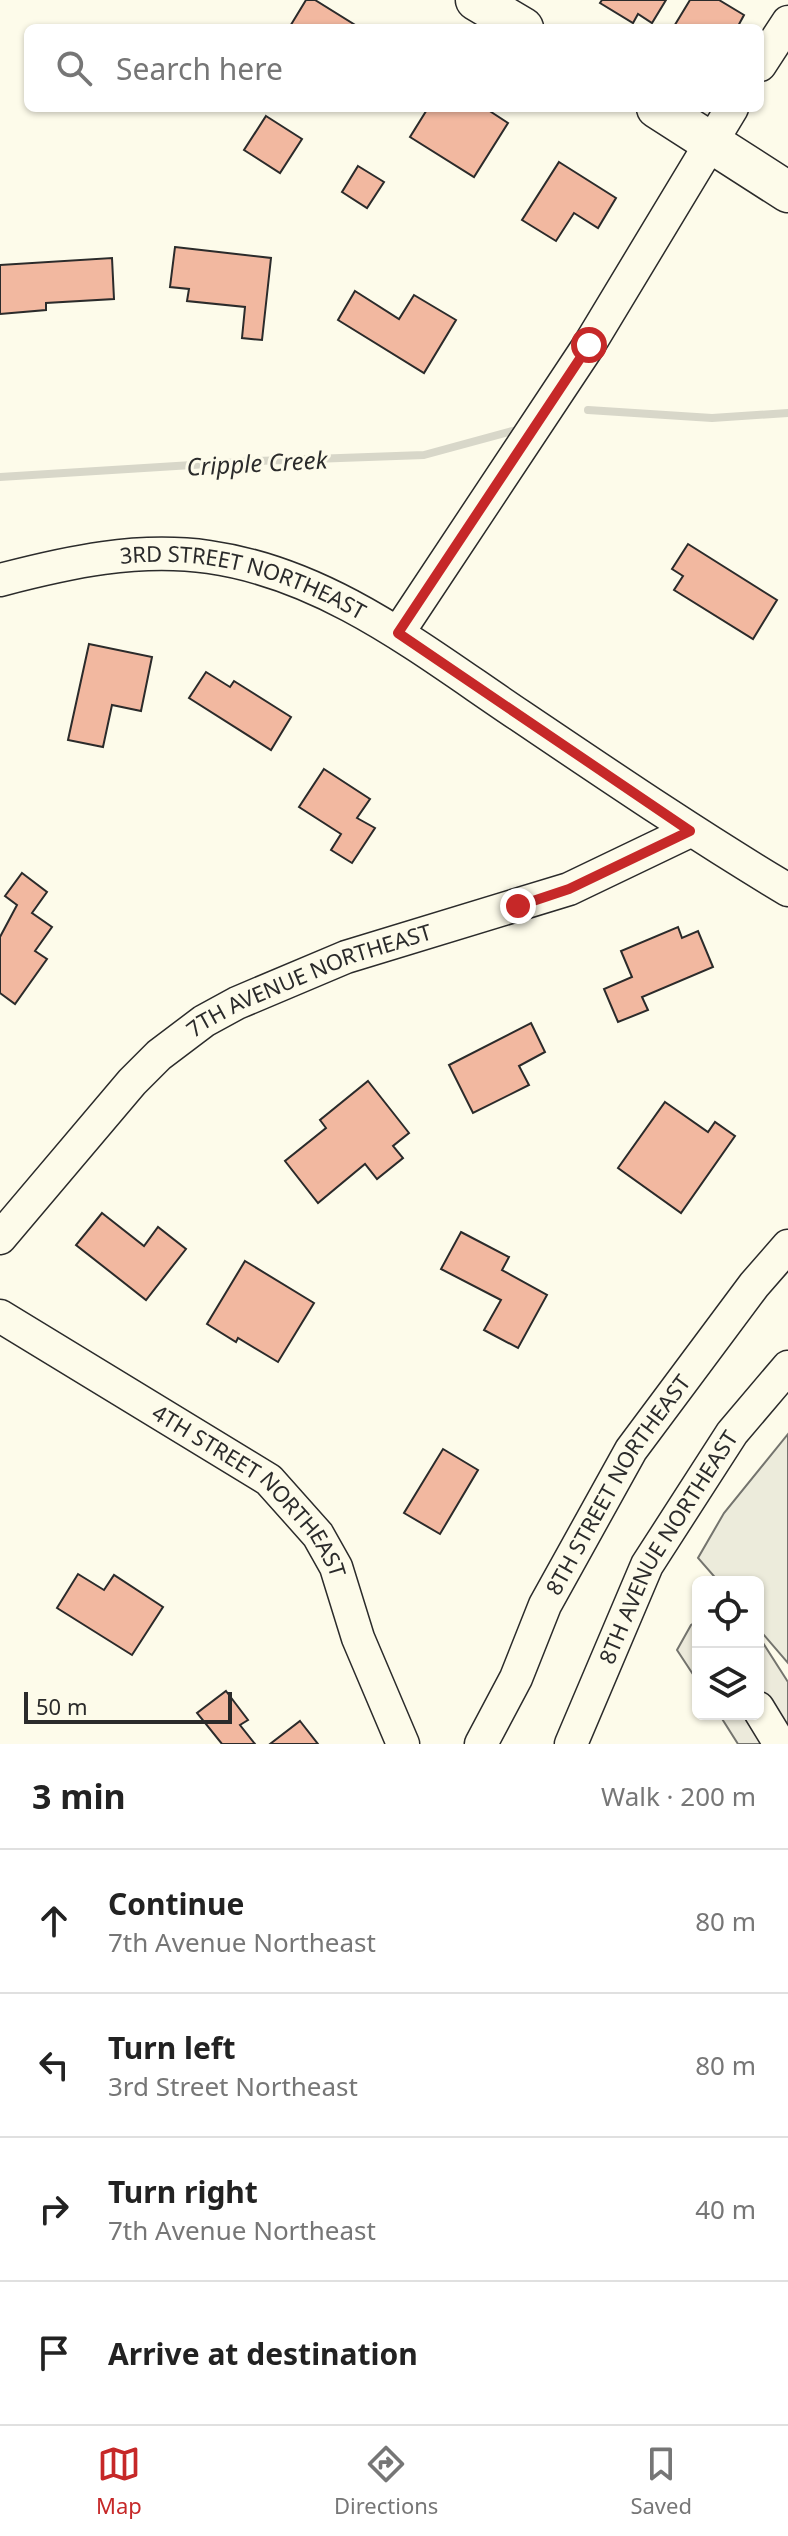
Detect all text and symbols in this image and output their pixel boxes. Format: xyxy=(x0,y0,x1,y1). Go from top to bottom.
search box xyxy=(24,24,764,112)
icon: search xyxy=(52,46,96,90)
text: Search here xyxy=(116,48,283,89)
route start xyxy=(571,327,607,363)
water label: Cripple Creek xyxy=(186,442,329,483)
street label: 3RD STREET NORTHEAST xyxy=(118,538,372,626)
route end xyxy=(500,888,536,924)
street label: 7TH AVENUE NORTHEAST xyxy=(180,916,435,1043)
street label: 8TH STREET NORTHEAST xyxy=(538,1368,696,1600)
street label: 4TH STREET NORTHEAST xyxy=(147,1397,354,1580)
street label: 8TH AVENUE NORTHEAST xyxy=(591,1424,744,1668)
map controls xyxy=(692,1576,764,1720)
button: locate xyxy=(692,1576,764,1648)
button: layers xyxy=(692,1648,764,1720)
scale bar xyxy=(24,1688,232,1724)
text: 50 m xyxy=(36,1691,87,1721)
text: 3 min xyxy=(32,1773,126,1819)
text: Walk · 200 m xyxy=(601,1778,756,1814)
text: Continue xyxy=(108,1883,244,1924)
icon: ahead xyxy=(32,1899,76,1943)
text: 80 m xyxy=(695,1903,756,1939)
text: 7th Avenue Northeast xyxy=(108,1924,376,1960)
text: Turn left xyxy=(108,2027,236,2068)
icon: left xyxy=(32,2043,76,2087)
text: 80 m xyxy=(695,2047,756,2083)
text: 3rd Street Northeast xyxy=(108,2068,358,2104)
text: Turn right xyxy=(108,2171,258,2212)
icon: right xyxy=(32,2187,76,2231)
text: 40 m xyxy=(695,2191,756,2227)
text: 7th Avenue Northeast xyxy=(108,2212,376,2248)
icon: arrive xyxy=(32,2331,76,2375)
text: Arrive at destination xyxy=(108,2333,418,2374)
tab: Map xyxy=(96,2442,142,2520)
tab: Directions xyxy=(334,2442,438,2520)
tab: Saved xyxy=(630,2442,692,2520)

